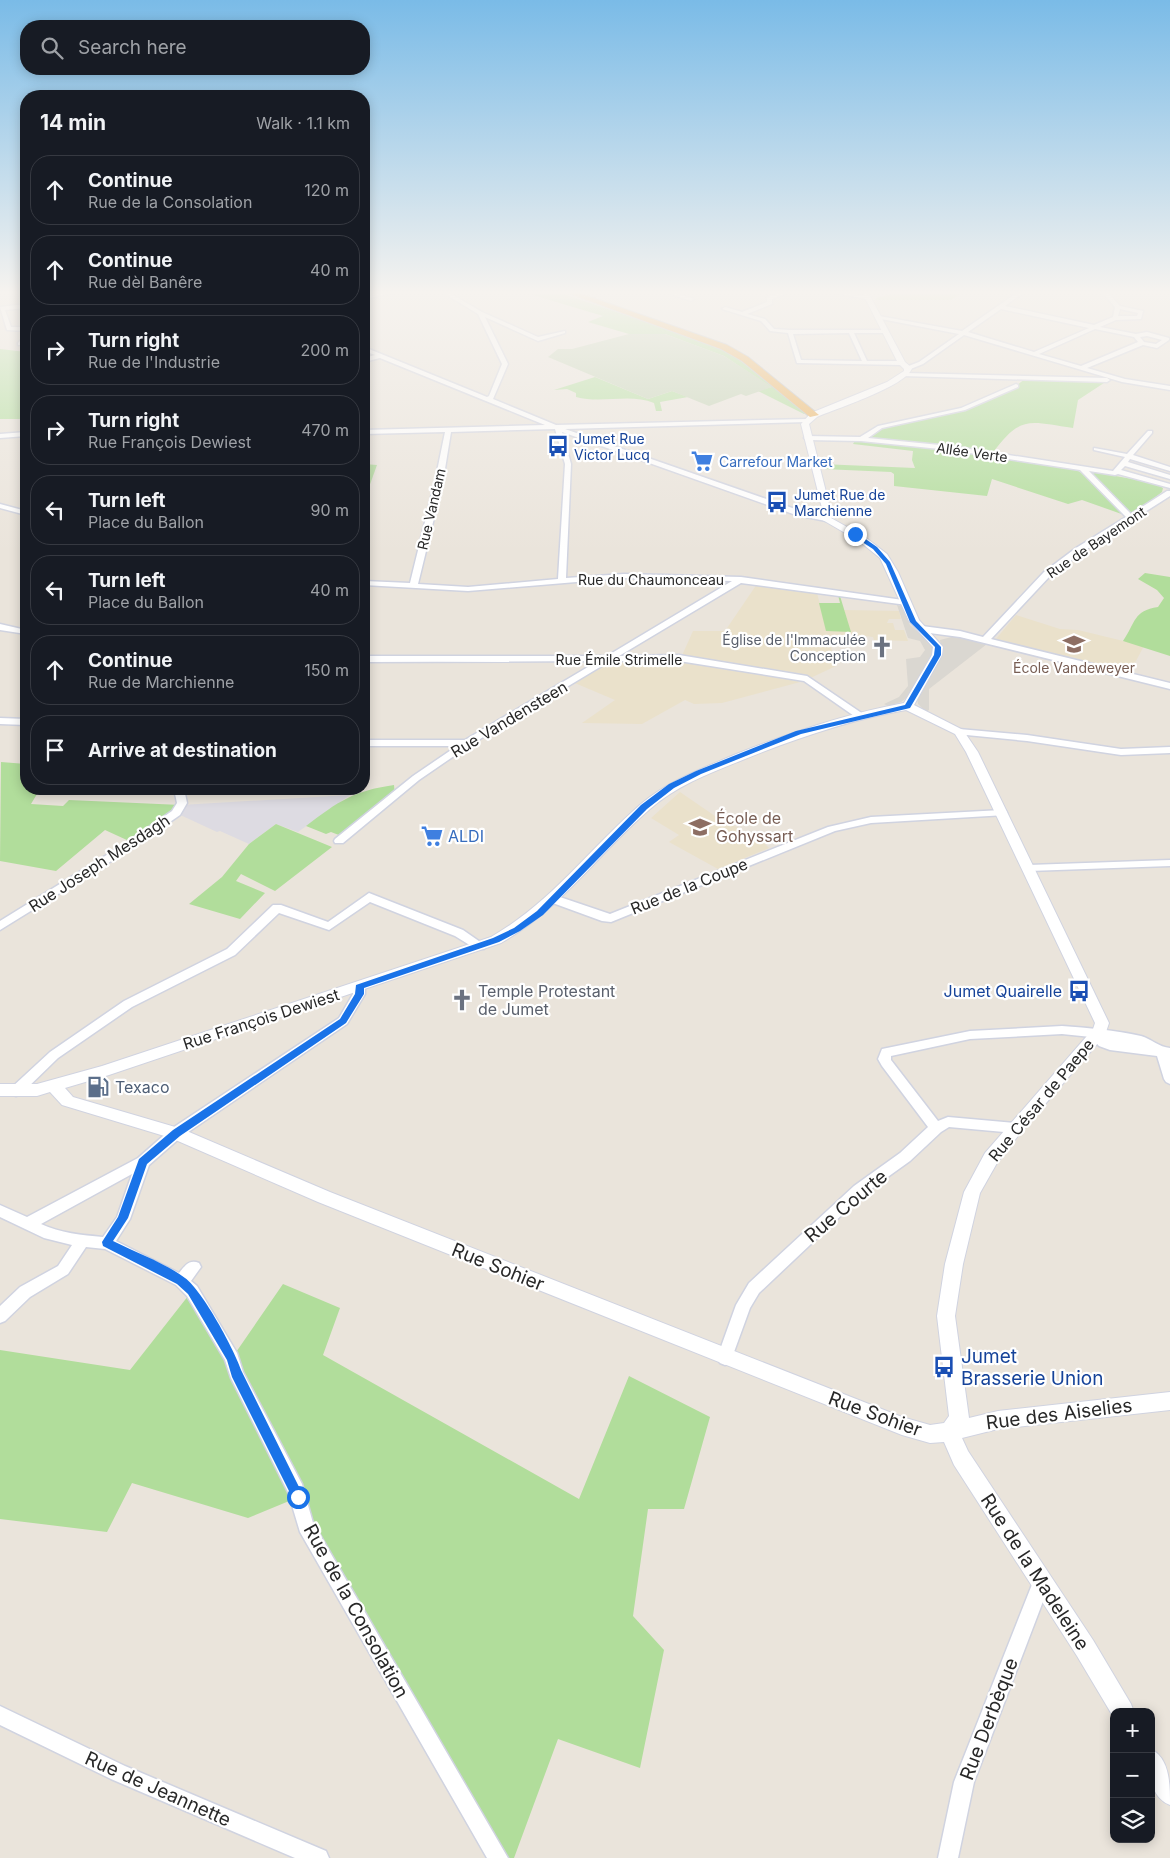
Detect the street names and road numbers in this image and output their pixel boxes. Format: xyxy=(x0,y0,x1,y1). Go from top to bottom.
street label: Allée Verte xyxy=(935,439,1009,465)
street label: Rue Vandam xyxy=(413,467,449,551)
street label: Rue de Bayemont xyxy=(1043,502,1149,582)
street label: Rue du Chaumonceau xyxy=(578,571,724,588)
street label: Rue Émile Strimelle xyxy=(556,651,682,668)
street label: Rue Vandensteen xyxy=(447,676,571,762)
street label: Rue Joseph Mesdagh xyxy=(25,810,173,916)
street label: Rue de la Coupe xyxy=(628,853,750,919)
street label: Rue François Dewiest xyxy=(180,984,342,1054)
street label: Rue César de Paepe xyxy=(984,1035,1098,1165)
street label: Rue Courte xyxy=(800,1165,892,1247)
street label: Rue Sohier xyxy=(448,1238,548,1296)
street label: Rue Sohier xyxy=(825,1387,925,1441)
street label: Rue des Aiselies xyxy=(985,1394,1133,1434)
street label: Rue de la Madeleine xyxy=(976,1490,1094,1654)
street label: Rue de la Consolation xyxy=(299,1520,413,1702)
street label: Rue Derbèque xyxy=(955,1655,1023,1783)
street label: Rue de Jeannette xyxy=(82,1747,234,1831)

